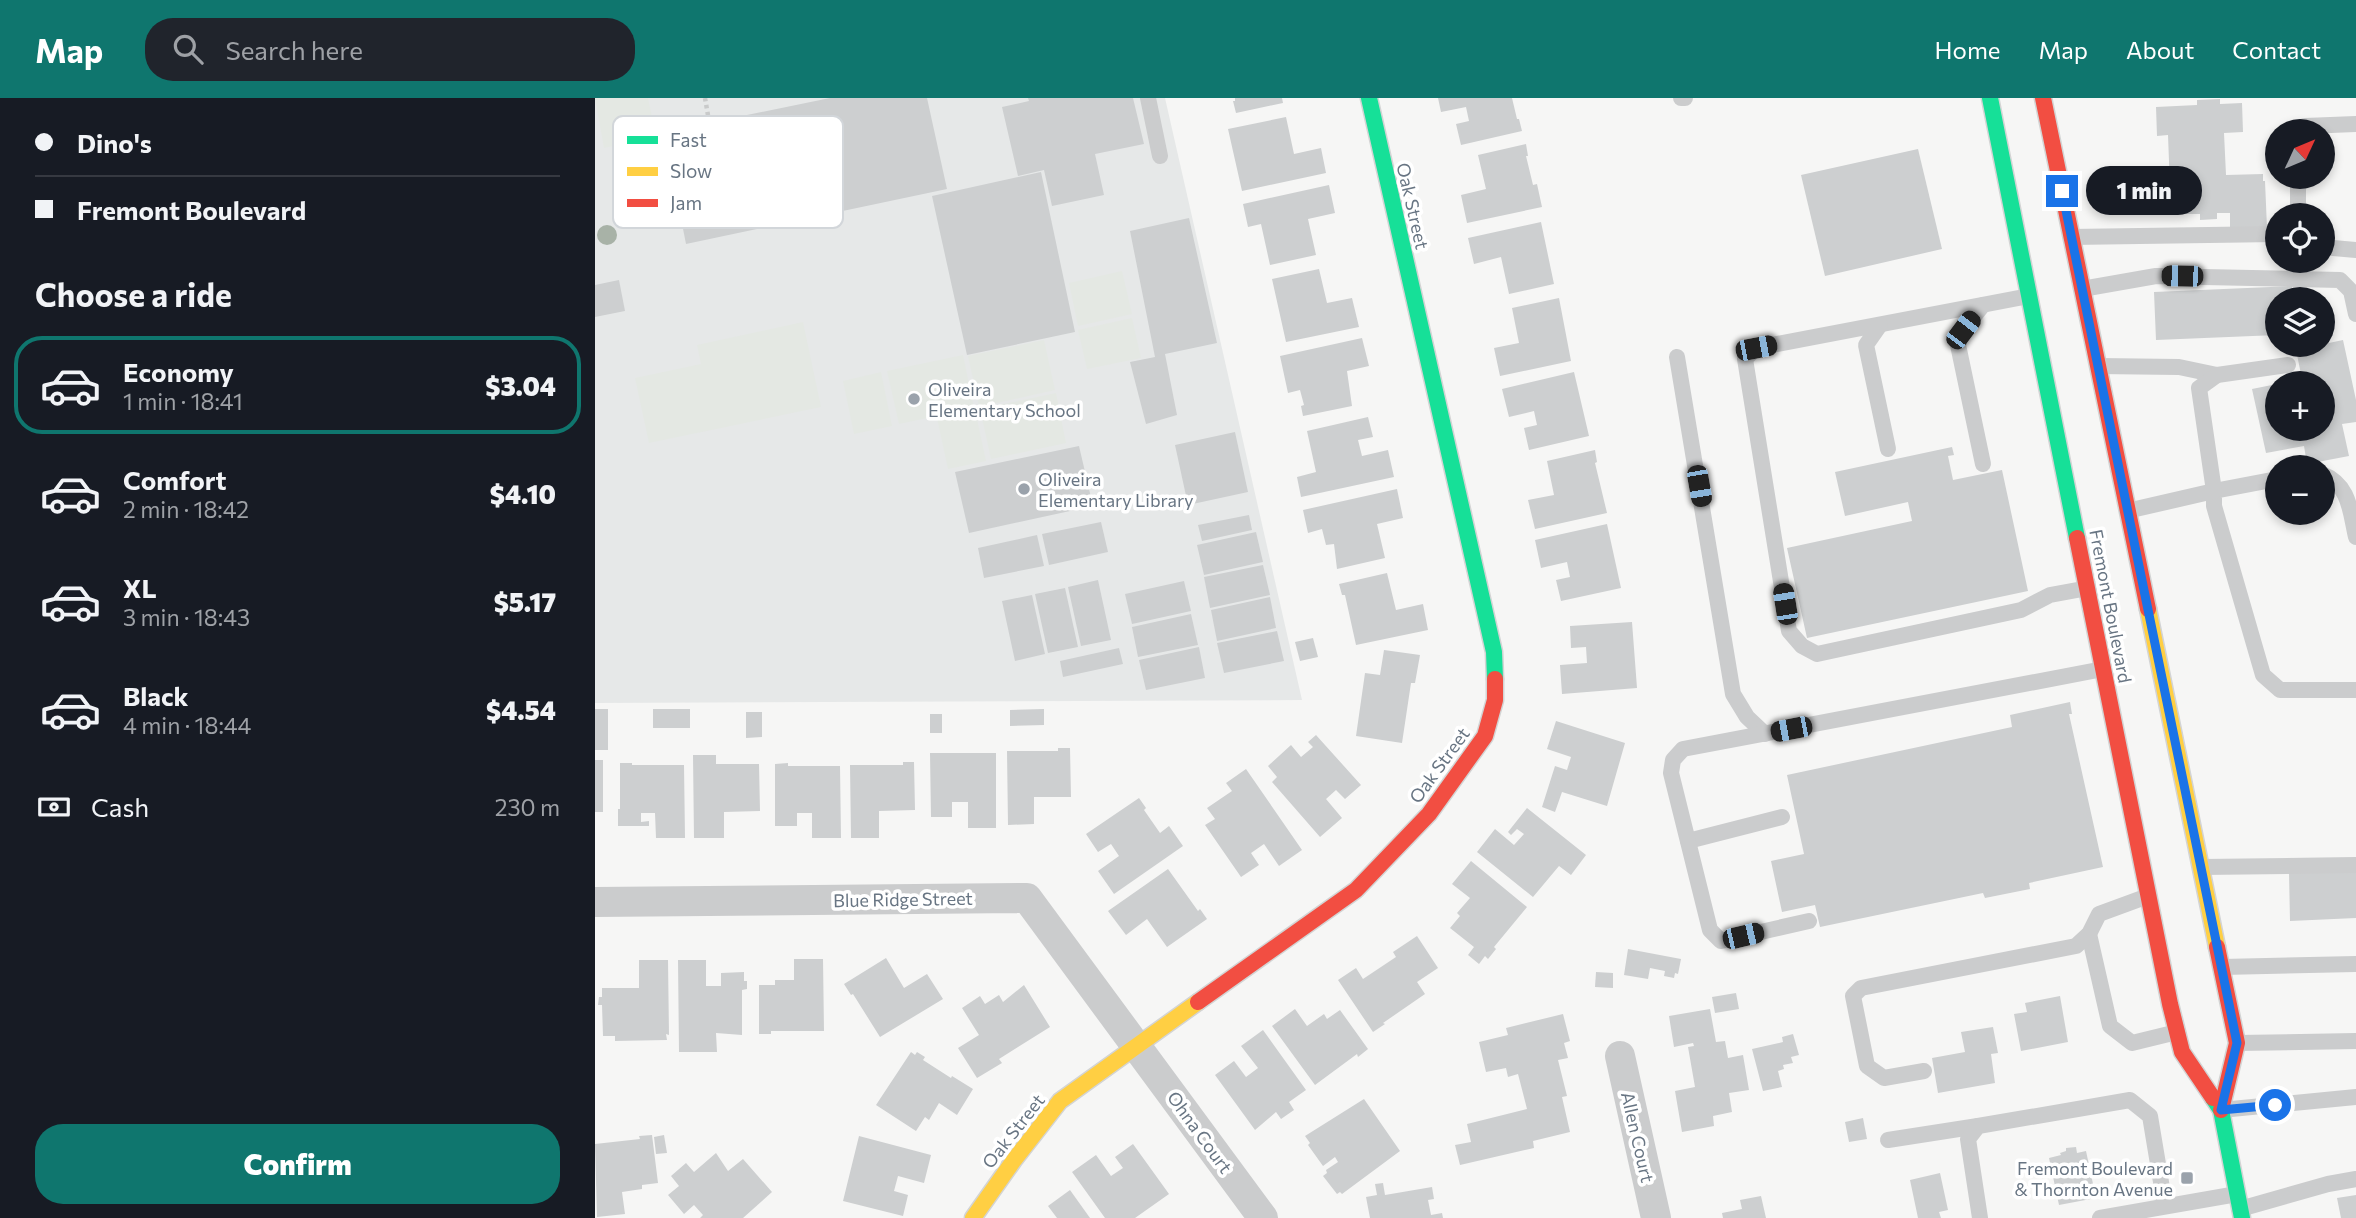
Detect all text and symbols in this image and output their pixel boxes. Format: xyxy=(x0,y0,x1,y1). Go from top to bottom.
search box xyxy=(145,18,635,81)
text: Map xyxy=(35,29,103,70)
icon: search xyxy=(169,30,207,68)
text: Search here xyxy=(225,34,363,65)
text: Home xyxy=(1935,35,2001,64)
text: Map xyxy=(2039,35,2088,64)
text: About xyxy=(2126,35,2194,64)
text: Contact xyxy=(2232,35,2321,64)
legend xyxy=(613,116,843,228)
north arrow xyxy=(2265,119,2335,189)
map controls xyxy=(2265,119,2335,525)
text: Dino's xyxy=(77,127,152,158)
text: Fast xyxy=(670,128,707,151)
text: Slow xyxy=(670,159,712,182)
street label: Oak Street xyxy=(1392,161,1434,251)
callout: 1 min xyxy=(2087,166,2202,216)
route end xyxy=(2046,175,2078,207)
text: 1 min xyxy=(2116,176,2172,204)
text: Jam xyxy=(670,191,702,214)
text: Fremont Boulevard xyxy=(77,194,306,225)
button: locate xyxy=(2265,203,2335,273)
car xyxy=(2161,265,2204,287)
text: Choose a ride xyxy=(35,274,232,314)
button: layers xyxy=(2265,287,2335,357)
car xyxy=(1942,307,1985,353)
car xyxy=(1734,334,1779,362)
icon: car xyxy=(39,354,102,417)
text: Economy xyxy=(123,356,234,387)
text: $3.04 xyxy=(485,370,556,401)
button: + xyxy=(2265,371,2335,441)
place label: Oliveira Elementary School xyxy=(928,378,1081,421)
text: 1 min · 18:41 xyxy=(123,387,243,415)
marker: Oliveira Elementary School xyxy=(906,391,922,407)
button: − xyxy=(2265,455,2335,525)
icon: car xyxy=(39,462,102,525)
car xyxy=(1686,463,1713,509)
text: Comfort xyxy=(123,464,226,495)
place label: Oliveira Elementary Library xyxy=(1038,468,1194,511)
text: $4.10 xyxy=(490,478,556,509)
marker: Oliveira Elementary Library xyxy=(1016,481,1032,497)
text: 2 min · 18:42 xyxy=(123,495,249,523)
street label: Fremont Boulevard xyxy=(2085,527,2137,685)
icon: car xyxy=(39,570,102,633)
text: XL xyxy=(123,572,157,603)
car xyxy=(1772,582,1799,626)
text: $5.17 xyxy=(494,586,556,617)
text: 3 min · 18:43 xyxy=(123,603,250,631)
icon: car xyxy=(39,678,102,741)
text: Black xyxy=(123,680,189,711)
text: $4.54 xyxy=(486,694,556,725)
text: 4 min · 18:44 xyxy=(123,711,251,739)
car xyxy=(1769,715,1814,743)
street label: Oak Street xyxy=(1404,723,1474,807)
icon: cash xyxy=(35,788,73,826)
text: Cash xyxy=(91,791,149,822)
text: 230 m xyxy=(495,793,560,821)
street label: Blue Ridge Street xyxy=(833,887,973,911)
car xyxy=(1721,921,1766,951)
street label: Ohna Court xyxy=(1163,1087,1237,1177)
street label: Oak Street xyxy=(977,1089,1049,1173)
street label: Allen Court xyxy=(1617,1089,1659,1185)
route start xyxy=(2259,1089,2291,1121)
button: Confirm xyxy=(35,1124,560,1204)
place label: Fremont Boulevard & Thornton Avenue xyxy=(2014,1157,2173,1200)
marker: Fremont Boulevard & Thornton Avenue xyxy=(2179,1170,2195,1186)

